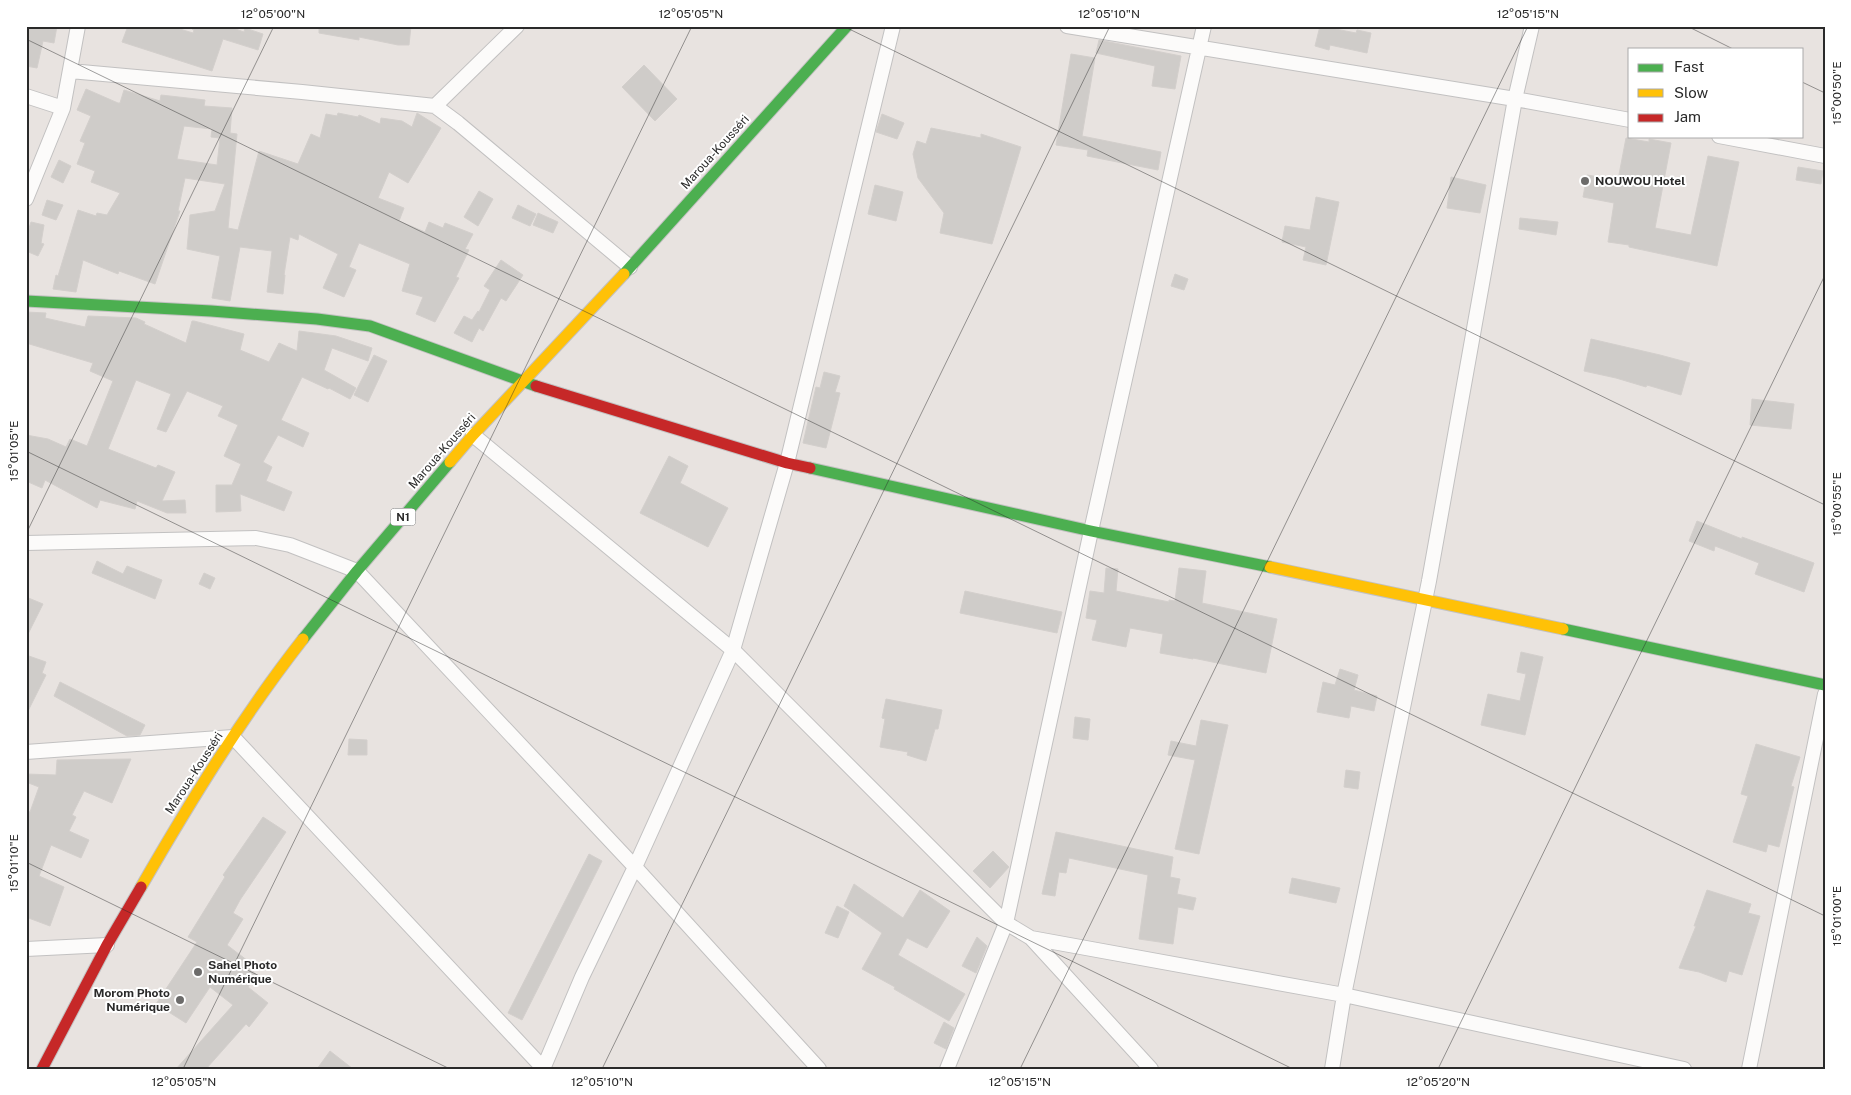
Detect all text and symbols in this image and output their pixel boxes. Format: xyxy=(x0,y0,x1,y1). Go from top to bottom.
text: 12°05'00"N xyxy=(241,7,305,21)
text: 12°05'05"N xyxy=(659,7,723,21)
text: 12°05'10"N xyxy=(1078,7,1140,21)
text: 12°05'15"N xyxy=(1497,7,1559,21)
legend xyxy=(1628,48,1804,138)
text: Fast xyxy=(1674,58,1704,75)
text: 15°00'50"E xyxy=(1830,61,1844,125)
text: Slow xyxy=(1674,84,1709,101)
text: Jam xyxy=(1674,108,1701,125)
street label: Maroua-Kousséri xyxy=(678,112,752,192)
place label: NOUWOU Hotel xyxy=(1595,174,1685,188)
marker: NOUWOU Hotel xyxy=(1579,175,1591,187)
street label: Maroua-Kousséri xyxy=(406,411,478,491)
text: 15°01'05"E xyxy=(7,421,21,481)
text: 15°00'55"E xyxy=(1830,472,1844,536)
road number: N1 xyxy=(390,508,416,526)
street label: Maroua-Kousséri xyxy=(162,729,226,817)
text: 15°01'10"E xyxy=(7,834,21,892)
text: 15°01'00"E xyxy=(1830,886,1844,946)
place label: Sahel Photo Numérique xyxy=(208,958,277,986)
marker: Sahel Photo Numérique xyxy=(192,966,204,978)
place label: Morom Photo Numérique xyxy=(94,986,170,1014)
marker: Morom Photo Numérique xyxy=(174,994,186,1006)
text: 12°05'05"N xyxy=(152,1075,216,1089)
text: 12°05'10"N xyxy=(571,1075,633,1089)
text: 12°05'15"N xyxy=(989,1075,1051,1089)
text: 12°05'20"N xyxy=(1406,1075,1470,1089)

